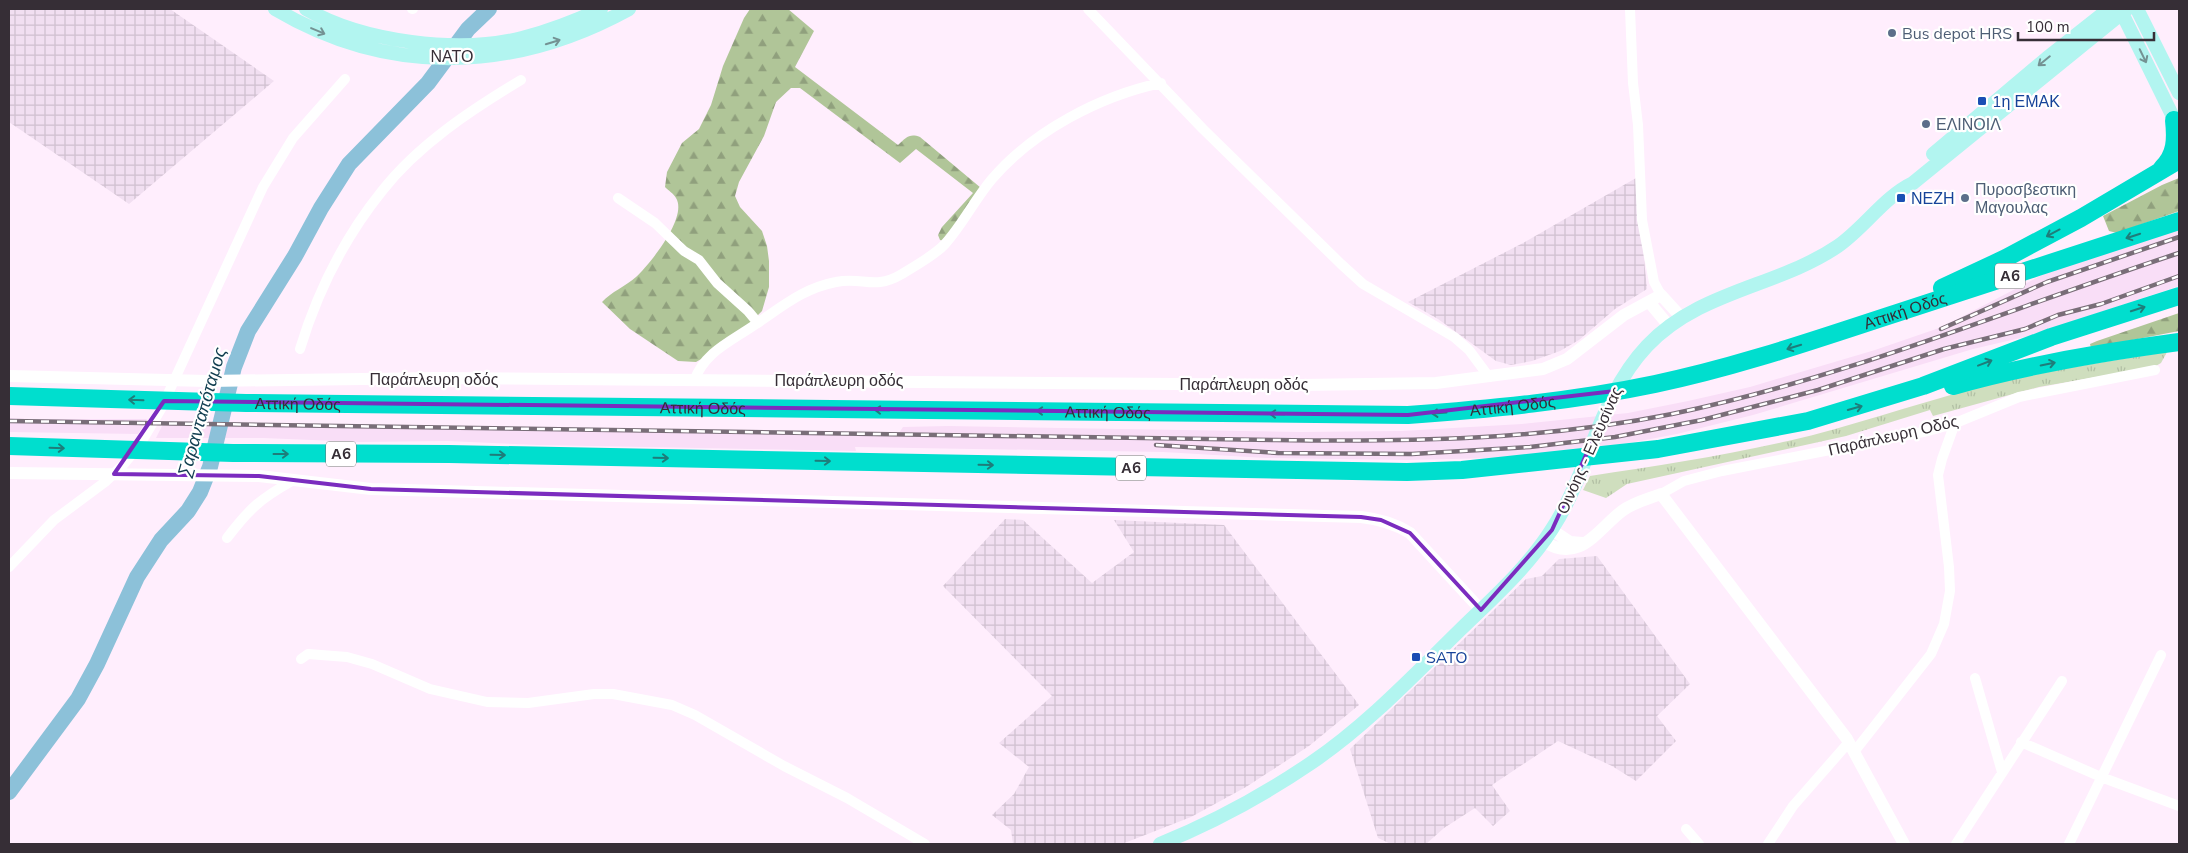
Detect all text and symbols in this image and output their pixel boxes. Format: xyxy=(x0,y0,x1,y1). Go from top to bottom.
scale bar xyxy=(2018,10,2154,42)
text: 100 m xyxy=(2026,17,2070,37)
place label: Bus depot HRS xyxy=(1902,23,2012,45)
one-way arrow xyxy=(311,27,326,36)
marker: Bus depot HRS xyxy=(1886,27,1898,39)
one-way arrow xyxy=(544,37,560,47)
street label: ΝΑΤΟ xyxy=(431,46,473,68)
one-way arrow xyxy=(2138,49,2148,64)
one-way arrow xyxy=(2037,55,2050,66)
place label: 1η ΕΜΑΚ xyxy=(1992,91,2060,113)
marker: 1η ΕΜΑΚ xyxy=(1976,95,1988,107)
place label: ΕΛΙΝΟΙΛ xyxy=(1936,114,2001,136)
marker: ΕΛΙΝΟΙΛ xyxy=(1920,118,1932,130)
place label: Πυροσβεστικη Μαγουλας xyxy=(1975,179,2076,219)
place label: ΝΕΖΗ xyxy=(1911,188,1955,210)
marker: ΝΕΖΗ xyxy=(1895,192,1907,204)
marker: Πυροσβεστικη Μαγουλας xyxy=(1959,192,1971,204)
one-way arrow xyxy=(2045,228,2060,238)
one-way arrow xyxy=(2126,232,2141,241)
road number: Α6 xyxy=(1995,264,2025,288)
street label: Αττική Οδός xyxy=(1861,287,1950,335)
one-way arrow xyxy=(2130,304,2146,314)
one-way arrow xyxy=(1787,342,1803,352)
water label: Σαρανταπόταμος xyxy=(172,344,232,480)
one-way arrow xyxy=(1977,358,1992,367)
one-way arrow xyxy=(2040,359,2056,368)
street label: Παράπλευρη οδός xyxy=(370,369,499,391)
street label: Παράπλευρη οδός xyxy=(775,370,904,392)
street label: Παράπλευρη οδός xyxy=(1180,374,1309,396)
street label: Οινόης - Ελευσίνας xyxy=(1552,383,1628,518)
street label: Αττική Οδός xyxy=(1469,391,1557,422)
street label: Αττική Οδός xyxy=(255,393,341,416)
one-way arrow xyxy=(128,396,144,405)
street label: Αττική Οδός xyxy=(660,397,746,420)
street label: Αττική Οδός xyxy=(1065,401,1151,424)
one-way arrow xyxy=(1847,402,1863,412)
one-way arrow xyxy=(874,405,890,414)
one-way arrow xyxy=(1037,406,1053,416)
one-way arrow xyxy=(1432,408,1448,417)
one-way arrow xyxy=(1269,409,1285,418)
street label: Παράπλευρη Οδός xyxy=(1826,410,1961,462)
road number: Α6 xyxy=(326,442,356,466)
one-way arrow xyxy=(49,443,65,453)
one-way arrow xyxy=(273,449,289,459)
one-way arrow xyxy=(490,450,506,460)
one-way arrow xyxy=(652,453,668,463)
road number: Α6 xyxy=(1116,456,1146,480)
one-way arrow xyxy=(815,457,831,466)
one-way arrow xyxy=(977,460,993,469)
place label: SATO xyxy=(1426,647,1467,669)
marker: SATO xyxy=(1410,651,1422,663)

